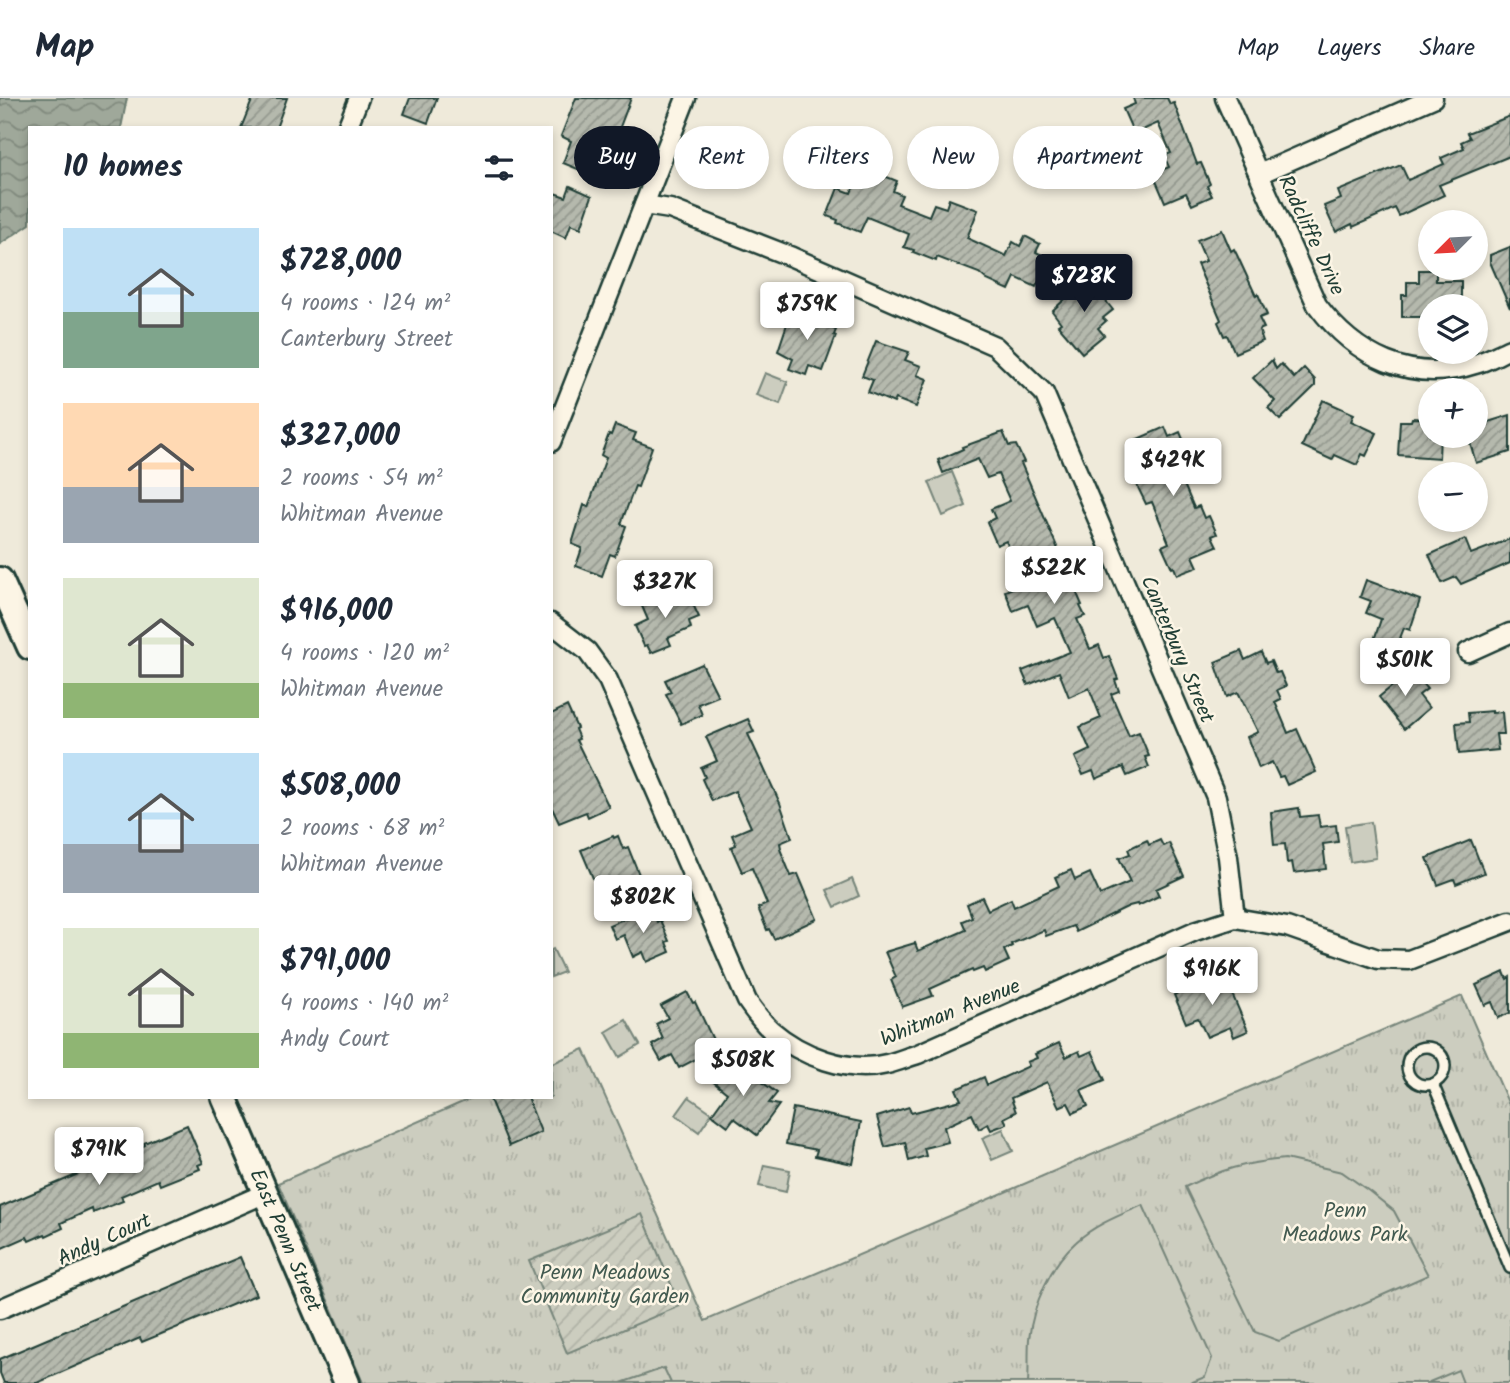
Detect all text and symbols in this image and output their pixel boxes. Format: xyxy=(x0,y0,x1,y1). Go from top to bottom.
text: Map xyxy=(35,22,95,75)
text: Map xyxy=(1237,29,1279,68)
text: Layers xyxy=(1317,29,1381,68)
text: Share xyxy=(1419,29,1475,68)
chip: Buy xyxy=(574,126,660,189)
chip: Rent xyxy=(674,126,769,189)
chip: Filters xyxy=(783,126,893,189)
chip: New xyxy=(907,126,999,189)
chip: Apartment xyxy=(1013,126,1167,189)
text: 10 homes xyxy=(63,144,183,192)
icon: filters xyxy=(480,149,518,187)
street label: Radcliffe Drive xyxy=(1268,170,1353,302)
north arrow xyxy=(1418,210,1488,280)
map controls xyxy=(1418,210,1488,532)
text: $728,000 xyxy=(280,238,401,286)
pin: $728K xyxy=(1035,254,1133,314)
icon: home xyxy=(119,256,203,340)
text: $728K xyxy=(1051,259,1117,295)
pin: $759K xyxy=(758,282,856,342)
text: 4 rooms · 124 m² xyxy=(280,286,450,322)
text: $759K xyxy=(776,287,838,323)
button: layers xyxy=(1418,294,1488,364)
text: Canterbury Street xyxy=(280,322,453,358)
button: + xyxy=(1418,378,1488,448)
text: $327,000 xyxy=(280,413,400,461)
icon: home xyxy=(119,431,203,515)
pin: $429K xyxy=(1124,438,1222,498)
text: $429K xyxy=(1140,443,1206,479)
text: 2 rooms · 54 m² xyxy=(280,461,443,497)
button: − xyxy=(1418,462,1488,532)
text: Whitman Avenue xyxy=(280,497,443,533)
pin: $522K xyxy=(1005,546,1103,606)
text: $522K xyxy=(1021,551,1087,587)
pin: $327K xyxy=(616,560,714,620)
text: $327K xyxy=(633,565,697,601)
street label: Canterbury Street xyxy=(1131,571,1223,729)
text: $916,000 xyxy=(280,588,392,636)
icon: home xyxy=(119,606,203,690)
text: 4 rooms · 120 m² xyxy=(280,636,449,672)
pin: $501K xyxy=(1356,638,1454,698)
text: $501K xyxy=(1376,643,1434,679)
text: Whitman Avenue xyxy=(280,672,443,708)
text: $508,000 xyxy=(280,763,400,811)
icon: home xyxy=(119,781,203,865)
text: 2 rooms · 68 m² xyxy=(280,811,444,847)
text: Whitman Avenue xyxy=(280,847,443,883)
pin: $802K xyxy=(594,876,692,935)
text: $802K xyxy=(610,880,676,916)
text: $791,000 xyxy=(280,938,390,986)
pin: $916K xyxy=(1163,948,1261,1007)
text: $916K xyxy=(1183,952,1241,988)
icon: home xyxy=(119,956,203,1040)
street label: Whitman Avenue xyxy=(875,970,1026,1057)
text: 4 rooms · 140 m² xyxy=(280,986,448,1022)
text: Andy Court xyxy=(280,1022,390,1058)
pin: $508K xyxy=(694,1038,792,1098)
text: $508K xyxy=(711,1043,775,1079)
pin: $791K xyxy=(50,1128,148,1187)
text: $791K xyxy=(71,1132,127,1168)
street label: East Penn Street xyxy=(240,1164,330,1318)
park label: Penn Meadows Park xyxy=(1282,1195,1408,1252)
street label: Andy Court xyxy=(52,1205,158,1276)
park label: Penn Meadows Community Garden xyxy=(521,1257,689,1314)

